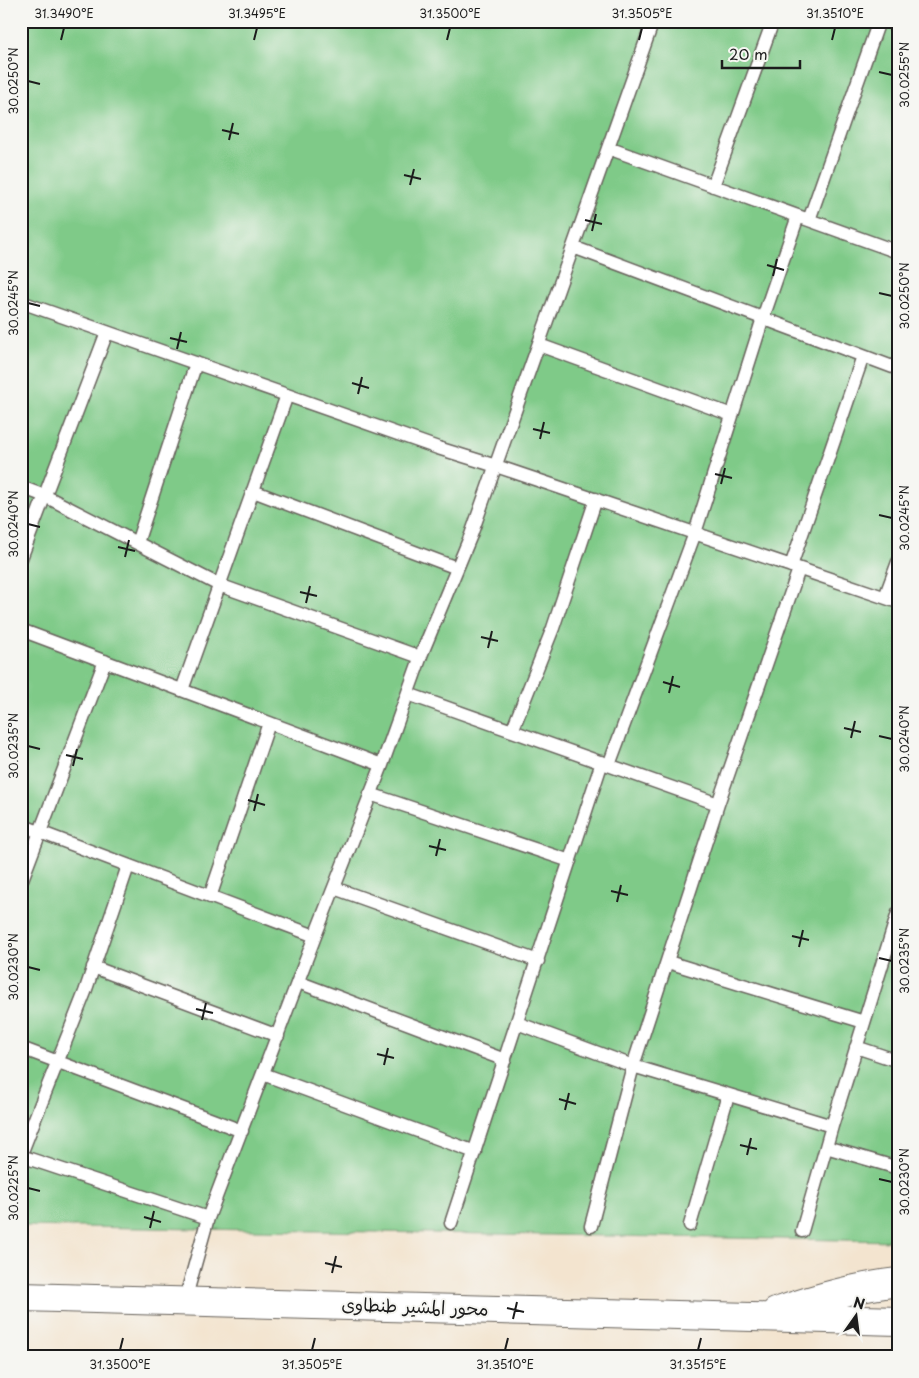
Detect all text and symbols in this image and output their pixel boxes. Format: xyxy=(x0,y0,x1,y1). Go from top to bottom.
text: 31.3490°E xyxy=(34,4,94,22)
text: 31.3495°E xyxy=(228,4,286,22)
text: 31.3500°E xyxy=(419,4,481,22)
text: 31.3505°E xyxy=(612,4,672,22)
text: 31.3510°E xyxy=(806,4,864,22)
scale bar xyxy=(722,38,799,70)
text: 20 m xyxy=(729,42,768,65)
text: 30.0255°N xyxy=(895,42,913,108)
text: 30.0250°N xyxy=(4,47,22,115)
text: 30.0250°N xyxy=(895,262,913,330)
text: 30.0245°N xyxy=(4,270,22,336)
text: 30.0245°N xyxy=(895,485,913,551)
text: 30.0240°N xyxy=(4,490,22,558)
text: 30.0240°N xyxy=(895,705,913,773)
text: 30.0235°N xyxy=(4,713,22,779)
text: 30.0235°N xyxy=(895,928,913,994)
text: 30.0230°N xyxy=(4,933,22,1001)
text: 30.0230°N xyxy=(895,1148,913,1216)
text: 30.0225°N xyxy=(4,1155,22,1221)
street label: محور المشير طنطاوى xyxy=(341,1289,489,1322)
north arrow xyxy=(832,1290,882,1340)
text: N xyxy=(851,1291,867,1314)
text: 31.3500°E xyxy=(89,1355,151,1373)
text: 31.3505°E xyxy=(282,1355,342,1373)
text: 31.3510°E xyxy=(476,1355,534,1373)
text: 31.3515°E xyxy=(669,1355,727,1373)

